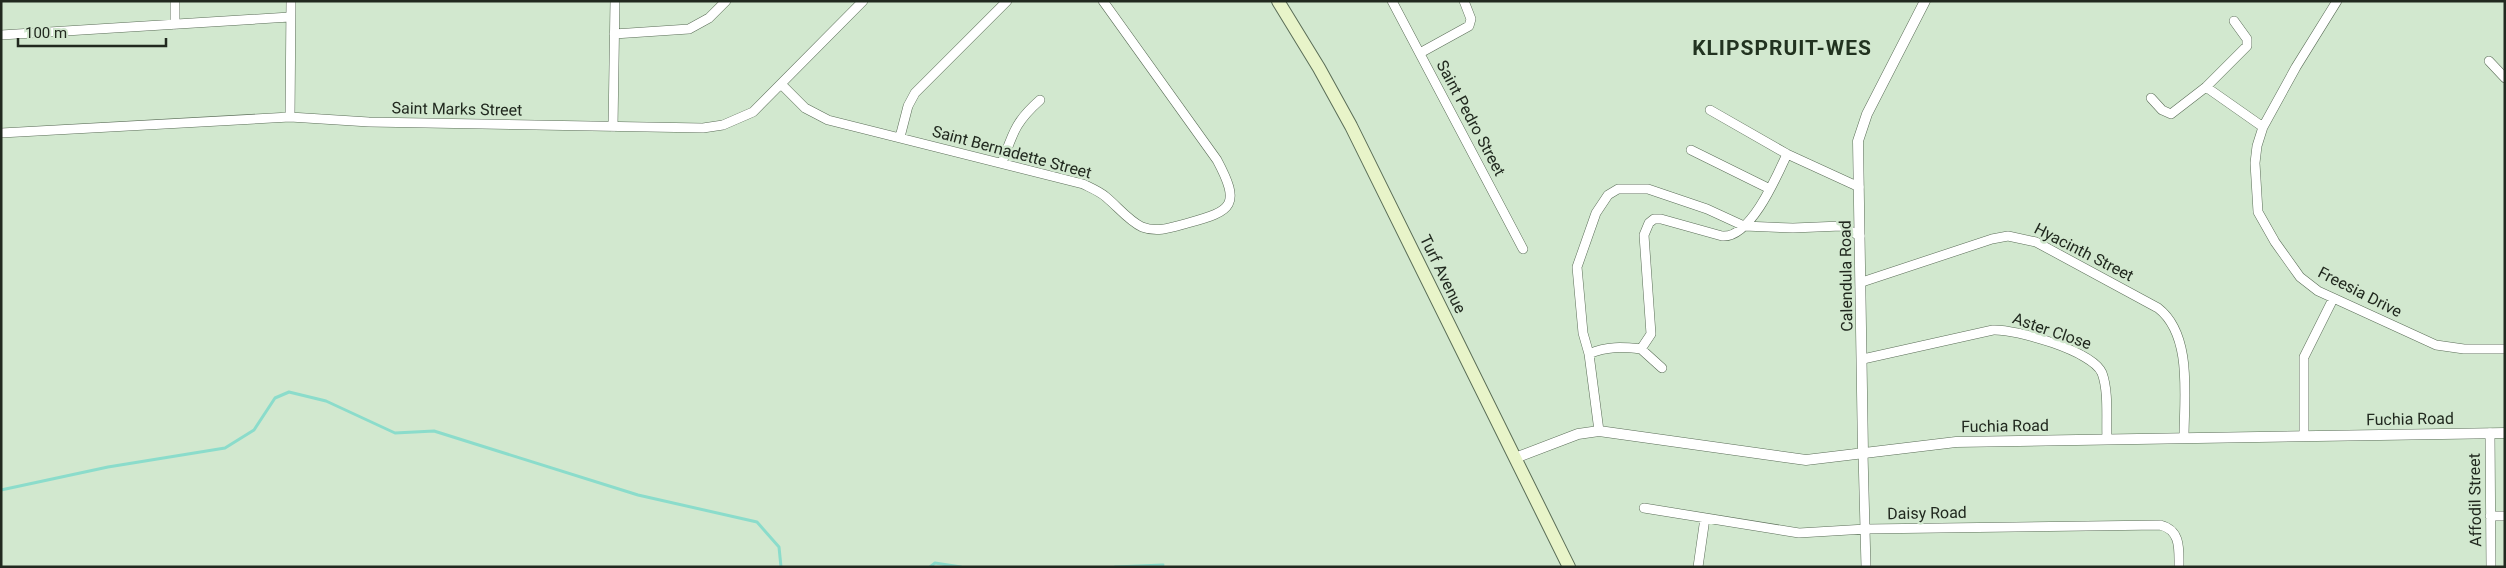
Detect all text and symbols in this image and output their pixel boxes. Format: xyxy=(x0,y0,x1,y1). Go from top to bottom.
scale bar xyxy=(18,15,165,47)
text: 100 m xyxy=(25,24,67,42)
district label: KLIPSPRUIT-WES xyxy=(1692,36,1872,60)
street label: Saint Pedro Street xyxy=(1433,57,1509,179)
street label: Saint Marks Street xyxy=(391,98,523,120)
street label: Saint Bernadette Street xyxy=(930,122,1094,182)
street label: Hyacinth Street xyxy=(2031,219,2137,285)
street label: Calendula Road xyxy=(1836,220,1856,332)
street label: Turf Avenue xyxy=(1416,232,1470,316)
street label: Freesia Drive xyxy=(2315,263,2405,321)
street label: Aster Close xyxy=(2010,309,2094,353)
street label: Fuchia Road xyxy=(2366,409,2454,429)
street label: Fuchia Road xyxy=(1961,416,2049,436)
street label: Affodil Street xyxy=(2465,453,2485,547)
street label: Daisy Road xyxy=(1887,503,1967,523)

